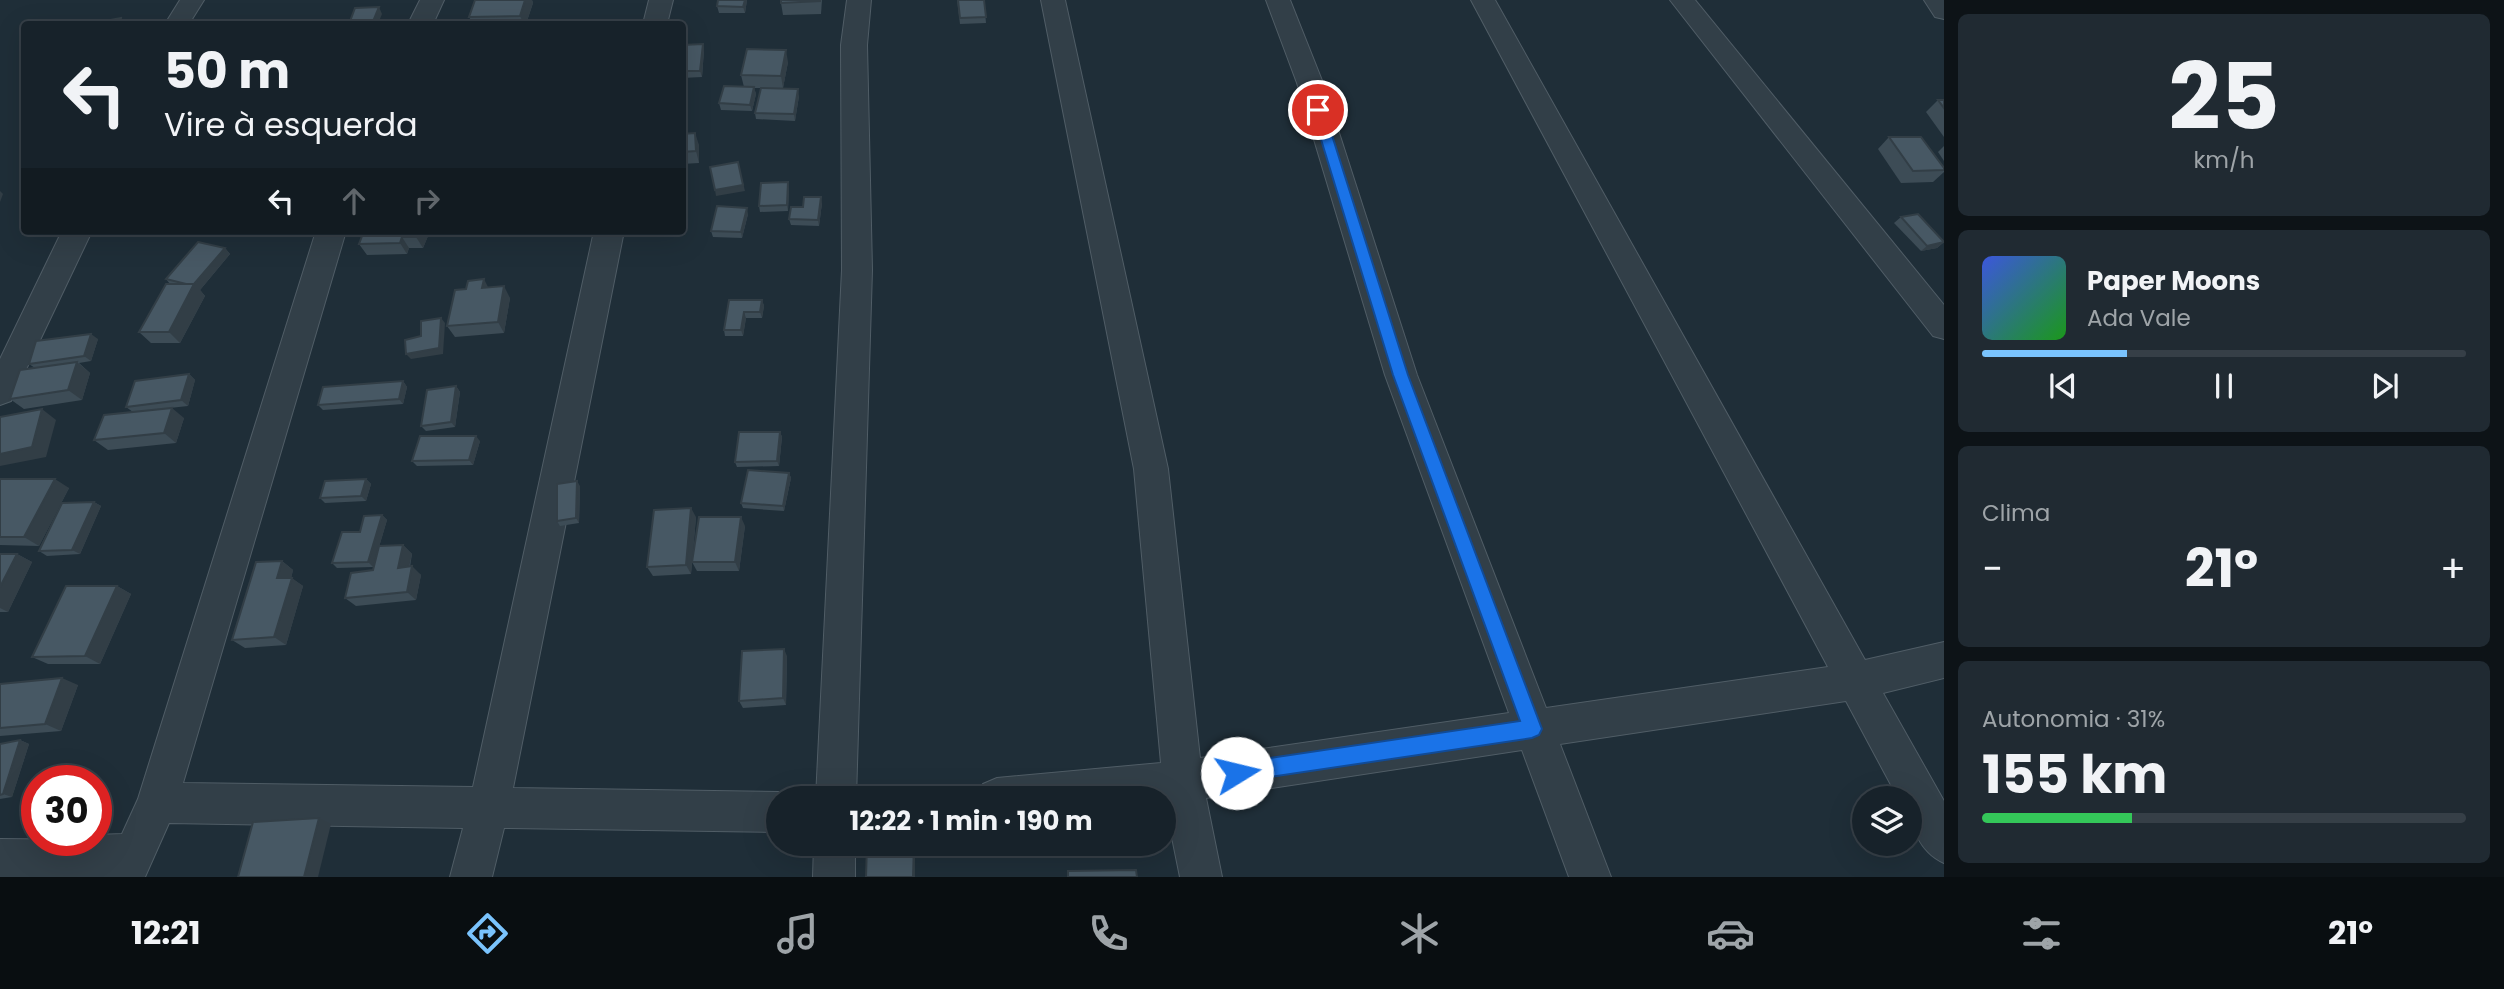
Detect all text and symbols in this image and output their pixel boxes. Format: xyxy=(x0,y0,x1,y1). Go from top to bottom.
text: 25 xyxy=(2168,33,2280,161)
text: 50 m xyxy=(164,37,290,105)
icon: left xyxy=(49,49,140,140)
pin xyxy=(1288,80,1348,140)
icon: arrive xyxy=(1299,91,1337,129)
text: Vire à esquerda xyxy=(164,102,418,147)
text: km/h xyxy=(2193,144,2255,176)
icon: left xyxy=(262,182,300,220)
icon: ahead xyxy=(335,182,373,220)
icon: right xyxy=(408,182,446,220)
text: Paper Moons xyxy=(2087,263,2260,299)
text: Ada Vale xyxy=(2087,302,2191,334)
icon: previous xyxy=(2044,367,2082,405)
icon: pause xyxy=(2205,367,2243,405)
icon: next xyxy=(2366,367,2404,405)
text: Clima xyxy=(1982,497,2050,529)
text: 21° xyxy=(2185,532,2258,605)
text: − xyxy=(1982,542,2003,595)
text: + xyxy=(2440,542,2466,595)
text: Autonomia · 31% xyxy=(1982,703,2165,735)
position arrow xyxy=(1200,736,1274,810)
text: 155 km xyxy=(1982,738,2167,811)
speed limit sign: 30 xyxy=(21,765,112,856)
map controls xyxy=(1852,786,1922,856)
button: layers xyxy=(1852,786,1922,856)
text: 12:22 · 1 min · 190 m xyxy=(849,803,1093,839)
icon: directions xyxy=(463,909,512,958)
icon: music xyxy=(773,909,822,958)
icon: phone xyxy=(1084,909,1133,958)
icon: climate xyxy=(1395,909,1444,958)
icon: car xyxy=(1706,909,1755,958)
icon: filters xyxy=(2017,909,2066,958)
text: 12:21 xyxy=(131,910,201,955)
text: 21° xyxy=(2328,910,2373,955)

